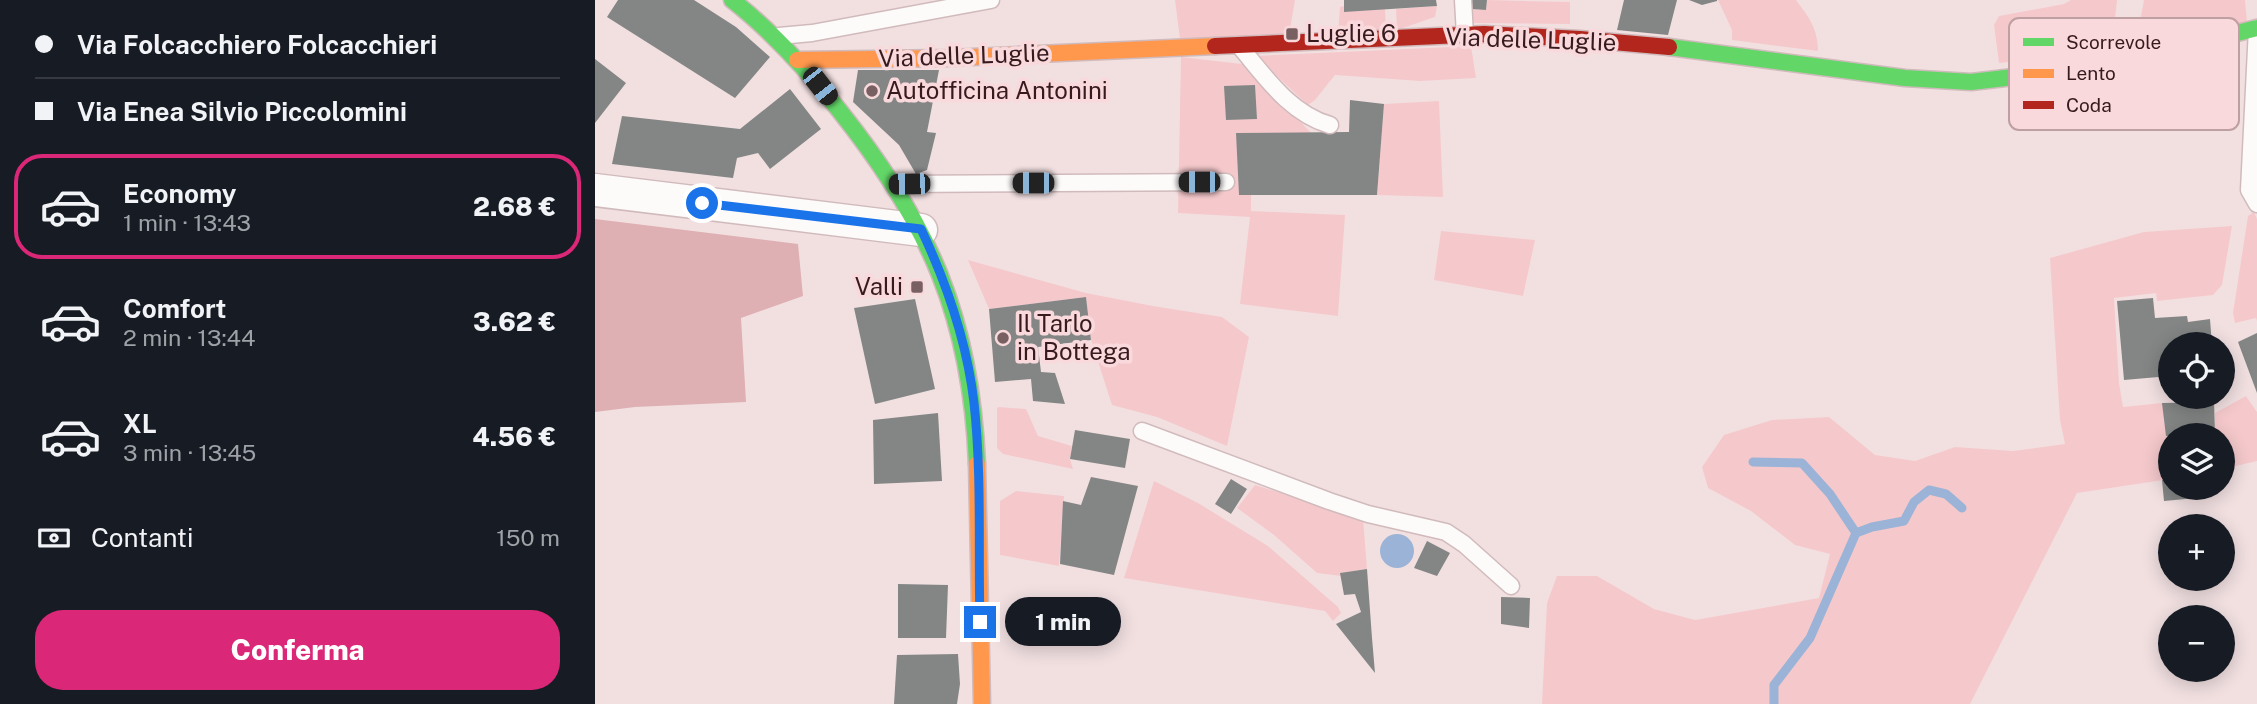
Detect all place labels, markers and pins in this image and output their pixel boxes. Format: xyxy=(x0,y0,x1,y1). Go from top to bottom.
place label: Luglie 6 xyxy=(1306,19,1396,47)
marker: Luglie 6 xyxy=(1284,26,1300,42)
place label: Autofficina Antonini xyxy=(886,76,1108,104)
marker: Autofficina Antonini xyxy=(864,83,880,99)
place label: Valli xyxy=(855,272,903,300)
marker: Valli xyxy=(909,279,925,295)
place label: Il Tarlo in Bottega xyxy=(1017,309,1131,365)
marker: Il Tarlo in Bottega xyxy=(995,330,1011,346)

